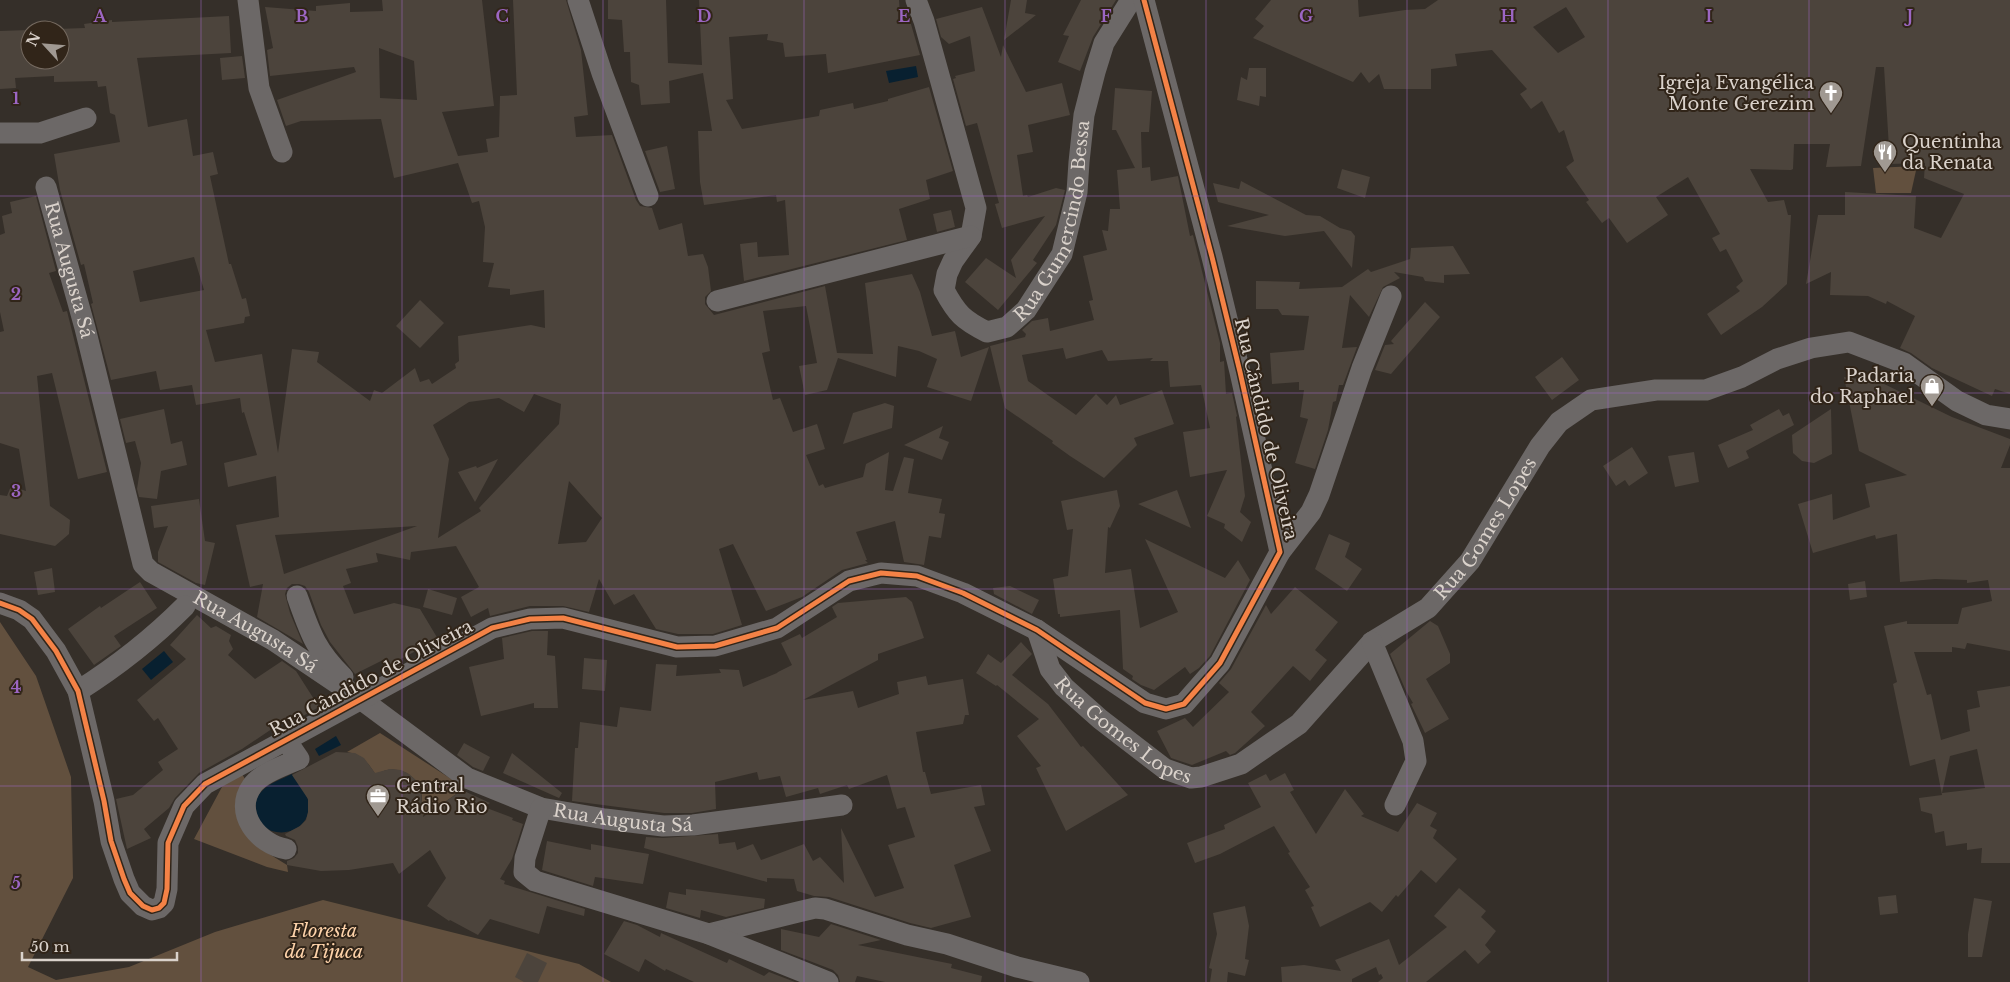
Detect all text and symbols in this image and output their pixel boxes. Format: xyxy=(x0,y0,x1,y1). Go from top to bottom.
text: A xyxy=(93,6,108,26)
text: B xyxy=(296,6,309,26)
text: C xyxy=(495,6,509,26)
text: D xyxy=(697,6,711,26)
text: E xyxy=(898,6,910,26)
text: F xyxy=(1100,6,1112,26)
text: G xyxy=(1299,6,1313,26)
text: H xyxy=(1500,6,1516,26)
text: I xyxy=(1706,6,1713,26)
text: J xyxy=(1904,6,1913,26)
north arrow xyxy=(20,20,70,70)
text: N xyxy=(22,29,44,49)
place label: Igreja Evangélica Monte Gerezim xyxy=(1658,72,1814,115)
church icon: Igreja Evangélica Monte Gerezim xyxy=(1818,80,1844,114)
text: 1 xyxy=(13,88,20,108)
street label: Rua Gumercindo Bessa xyxy=(1009,119,1094,327)
place label: Quentinha da Renata xyxy=(1902,131,2002,174)
restaurant icon: Quentinha da Renata xyxy=(1872,139,1898,173)
street label: Rua Augusta Sá xyxy=(40,199,98,340)
text: 2 xyxy=(11,284,21,304)
street label: Rua Cândido de Oliveira xyxy=(1230,316,1302,542)
place label: Padaria do Raphael xyxy=(1810,365,1914,408)
shop icon: Padaria do Raphael xyxy=(1919,373,1945,407)
street label: Rua Gomes Lopes xyxy=(1430,454,1541,604)
text: 3 xyxy=(11,481,21,501)
street label: Rua Augusta Sá xyxy=(189,587,321,678)
street label: Rua Cândido de Oliveira xyxy=(265,615,477,741)
street label: Rua Gomes Lopes xyxy=(1049,673,1195,788)
text: 4 xyxy=(11,677,21,697)
place label: Central Rádio Rio xyxy=(396,775,487,818)
office icon: Central Rádio Rio xyxy=(365,783,391,817)
street label: Rua Augusta Sá xyxy=(551,799,693,837)
text: 5 xyxy=(11,873,21,893)
park label: Floresta da Tijuca xyxy=(285,920,363,963)
scale bar xyxy=(22,930,178,962)
text: 50 m xyxy=(30,937,70,956)

